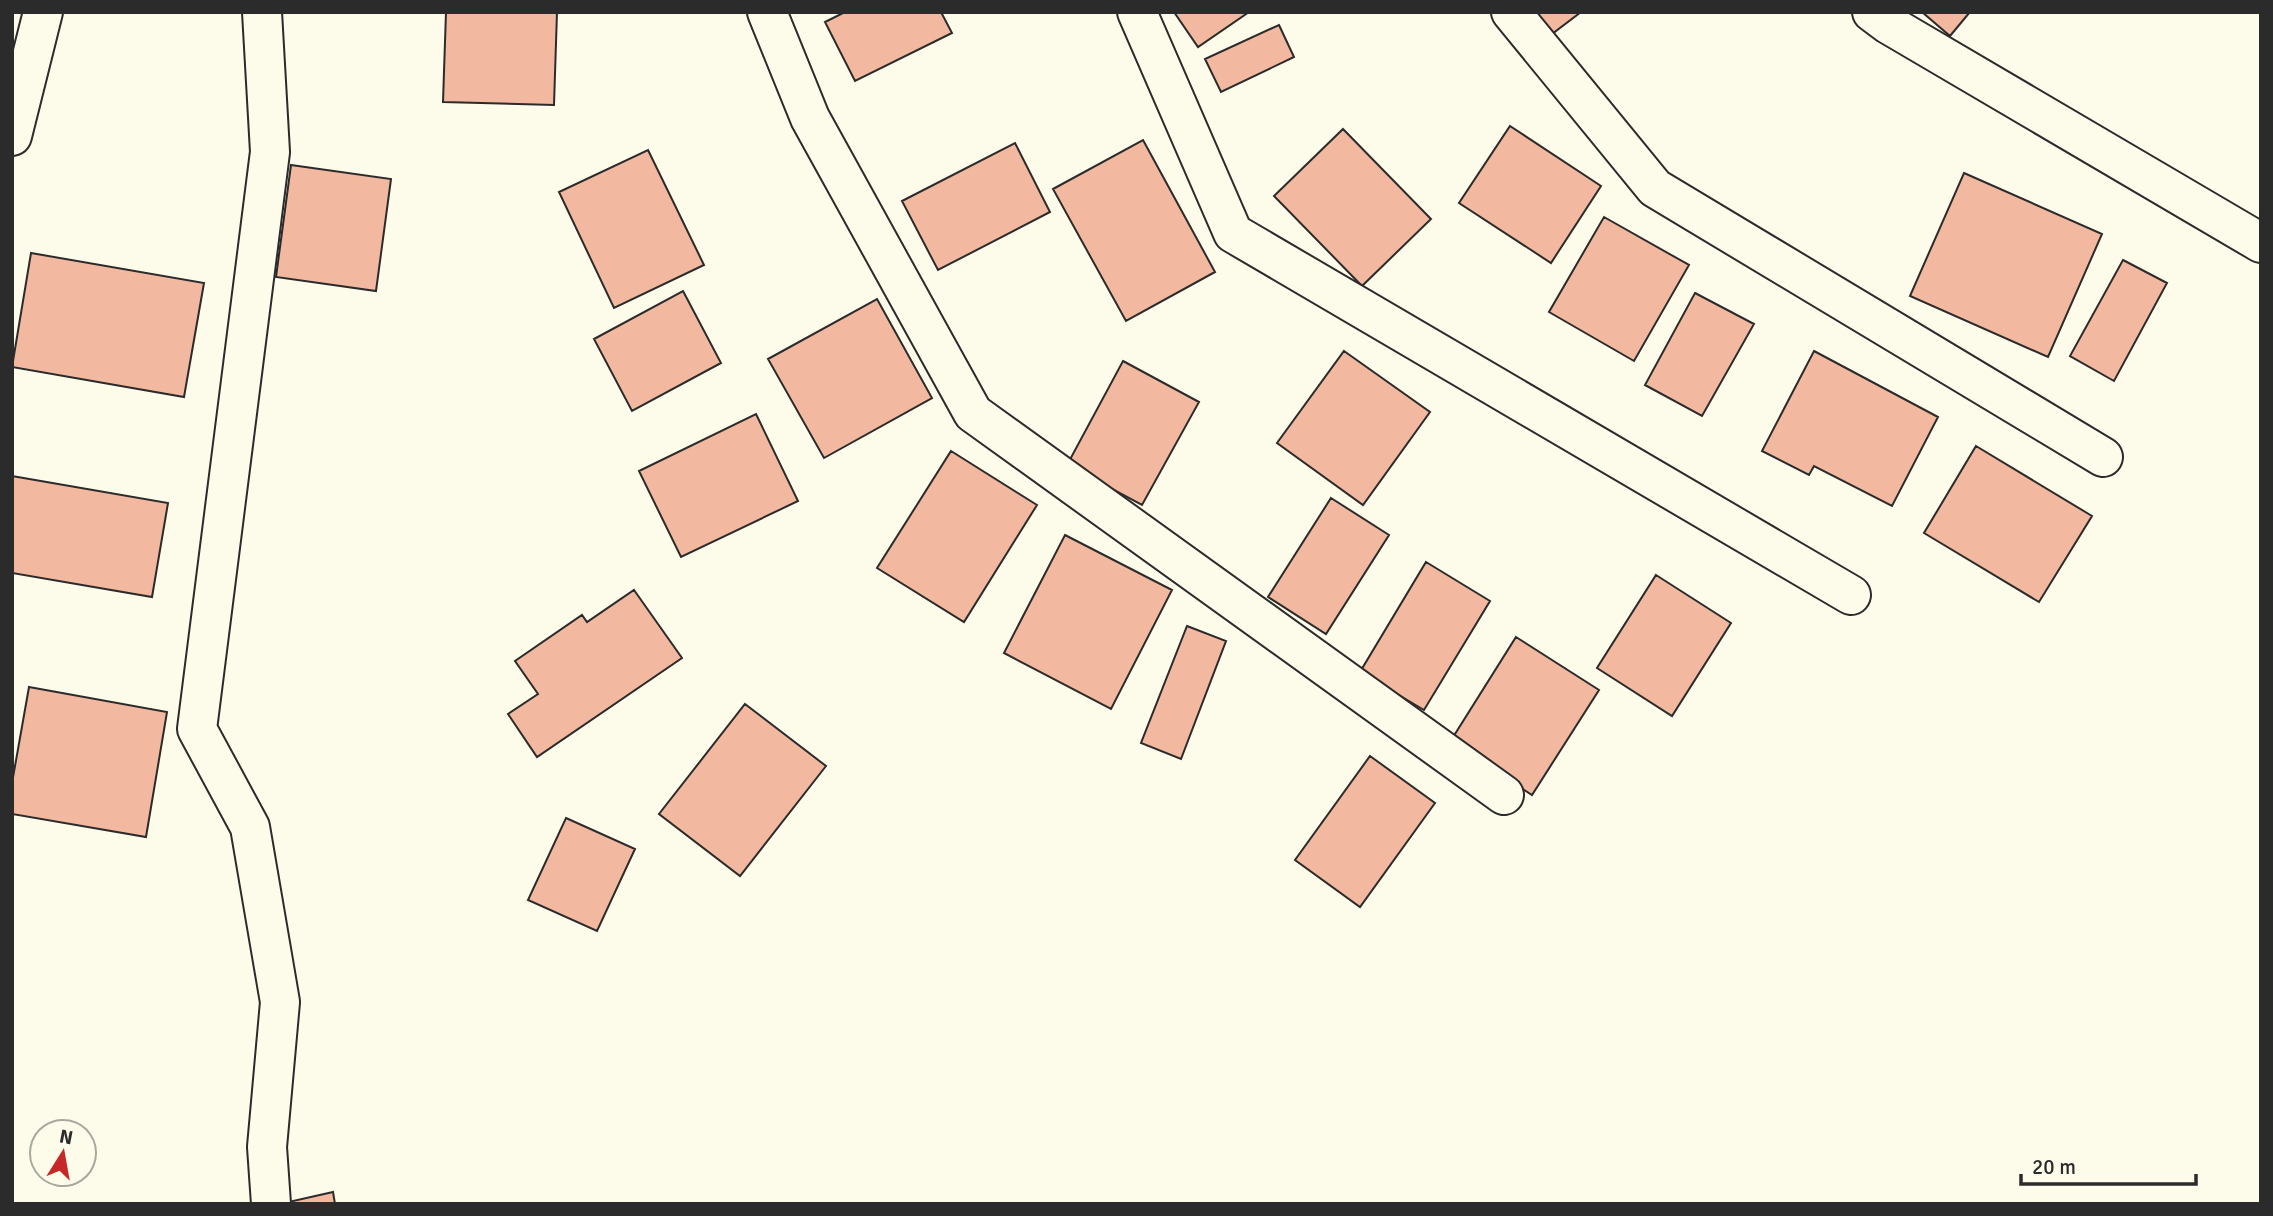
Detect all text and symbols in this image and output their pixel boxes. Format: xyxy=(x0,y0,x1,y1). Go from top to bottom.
north arrow xyxy=(28,1118,98,1188)
text: N xyxy=(57,1124,75,1150)
scale bar xyxy=(2021,1142,2196,1186)
text: 20 m xyxy=(2032,1154,2076,1180)

